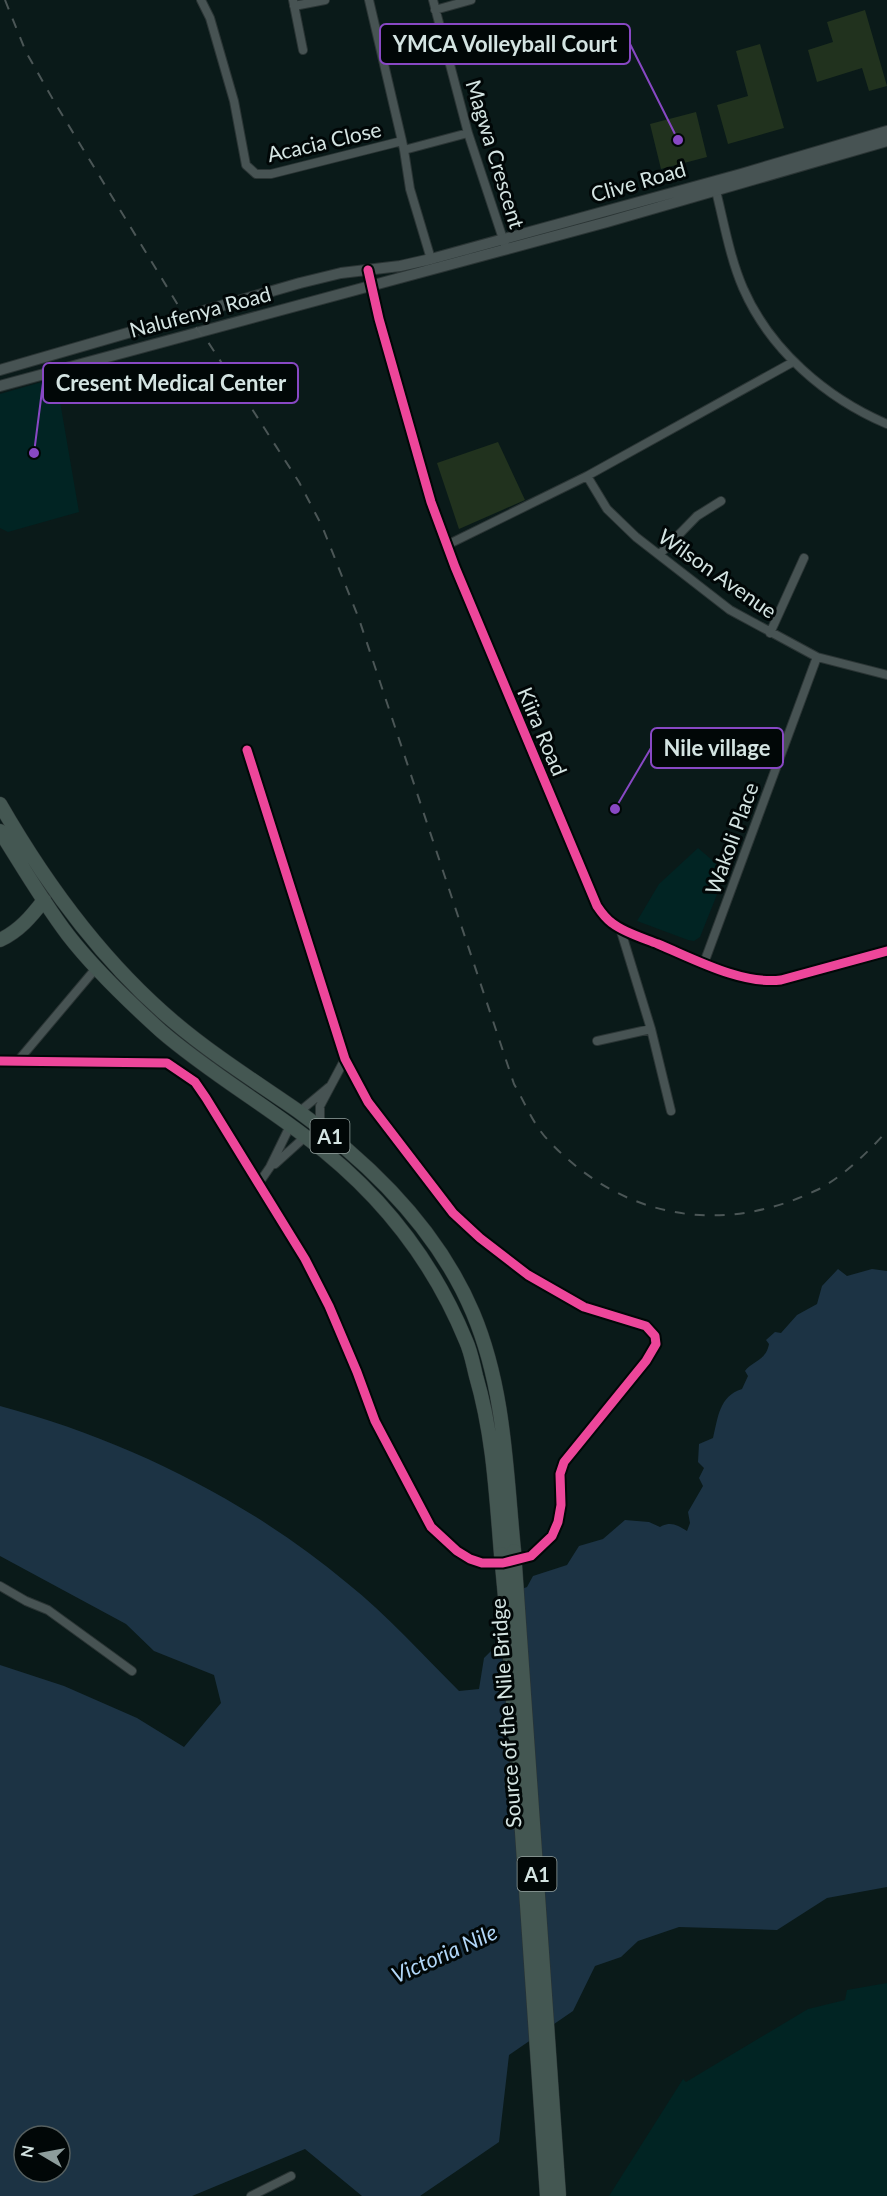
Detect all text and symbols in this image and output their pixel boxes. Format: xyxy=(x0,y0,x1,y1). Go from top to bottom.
callout: YMCA Volleyball Court xyxy=(380,24,630,64)
text: YMCA Volleyball Court xyxy=(392,30,618,57)
street label: Magwa Crescent xyxy=(462,77,531,232)
street label: Acacia Close xyxy=(264,116,384,166)
street label: Clive Road xyxy=(588,156,688,206)
street label: Nalufenya Road xyxy=(127,280,273,342)
callout: Cresent Medical Center xyxy=(43,363,298,403)
text: Cresent Medical Center xyxy=(56,369,287,396)
street label: Wilson Avenue xyxy=(654,523,782,623)
street label: Kiira Road xyxy=(513,683,573,779)
callout: Nile village xyxy=(651,728,783,768)
text: Nile village xyxy=(664,734,771,761)
street label: Wakoli Place xyxy=(699,779,763,897)
road number: A1 xyxy=(310,1119,350,1153)
street label: Source of the Nile Bridge xyxy=(485,1597,525,1829)
road number: A1 xyxy=(518,1857,556,1891)
water label: Victoria Nile xyxy=(387,1918,501,1988)
north arrow xyxy=(12,2124,72,2184)
text: N xyxy=(16,2144,37,2159)

